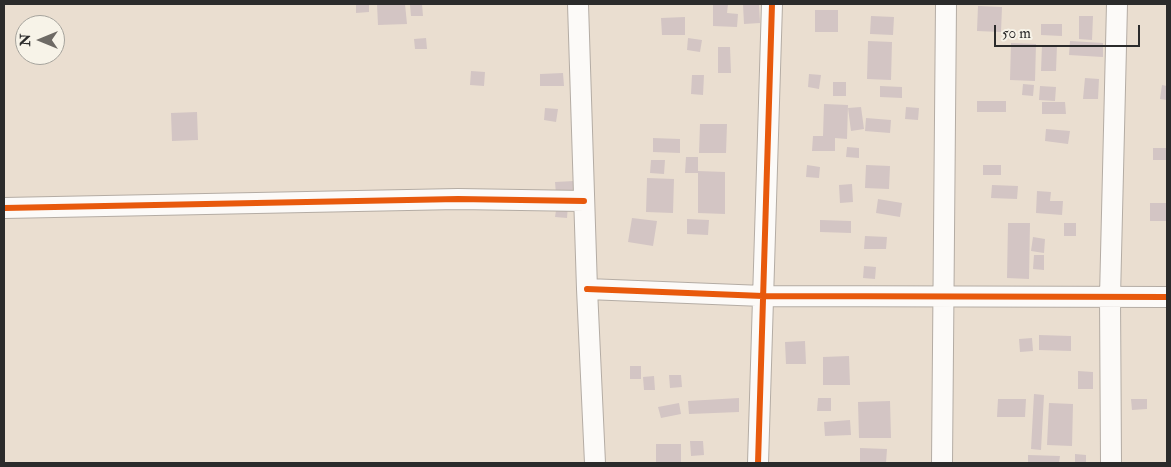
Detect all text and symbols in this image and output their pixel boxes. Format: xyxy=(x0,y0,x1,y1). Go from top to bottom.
north arrow xyxy=(15,15,65,65)
scale bar xyxy=(996,15,1142,47)
text: 50 m xyxy=(1002,24,1031,43)
text: N xyxy=(17,34,34,46)

